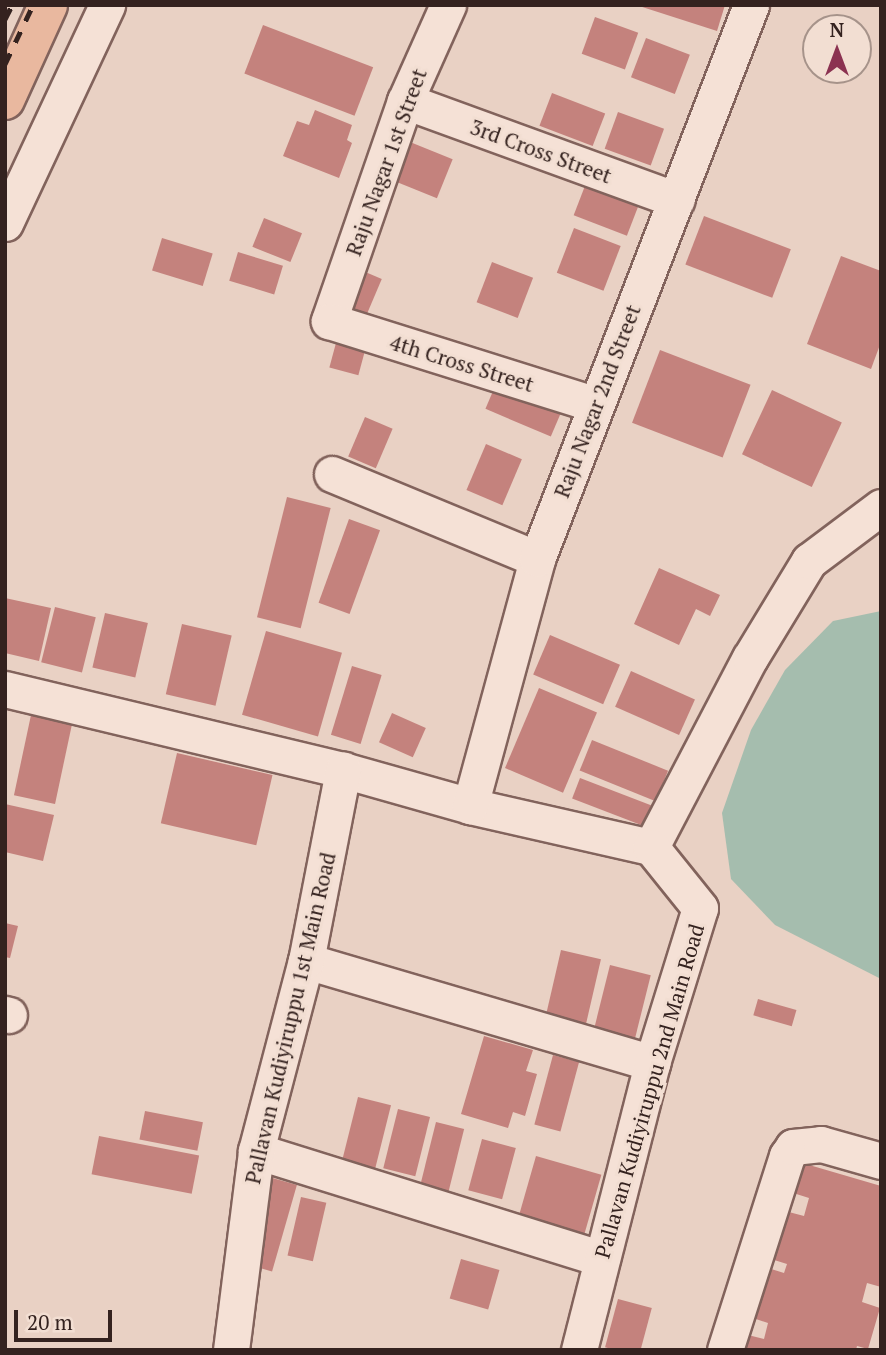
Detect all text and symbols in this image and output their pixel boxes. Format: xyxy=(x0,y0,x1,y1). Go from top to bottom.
north arrow xyxy=(802,14,872,84)
text: N xyxy=(830,17,844,42)
street label: Raju Nagar 1st Street xyxy=(340,65,432,259)
street label: 3rd Cross Street xyxy=(467,114,615,188)
street label: Raju Nagar 2nd Street xyxy=(549,301,645,501)
street label: 4th Cross Street xyxy=(387,329,537,397)
street label: Pallavan Kudiyiruppu 1st Main Road xyxy=(240,850,340,1186)
street label: Pallavan Kudiyiruppu 2nd Main Road xyxy=(589,921,709,1261)
scale bar xyxy=(18,1296,116,1340)
text: 20 m xyxy=(27,1308,73,1336)

